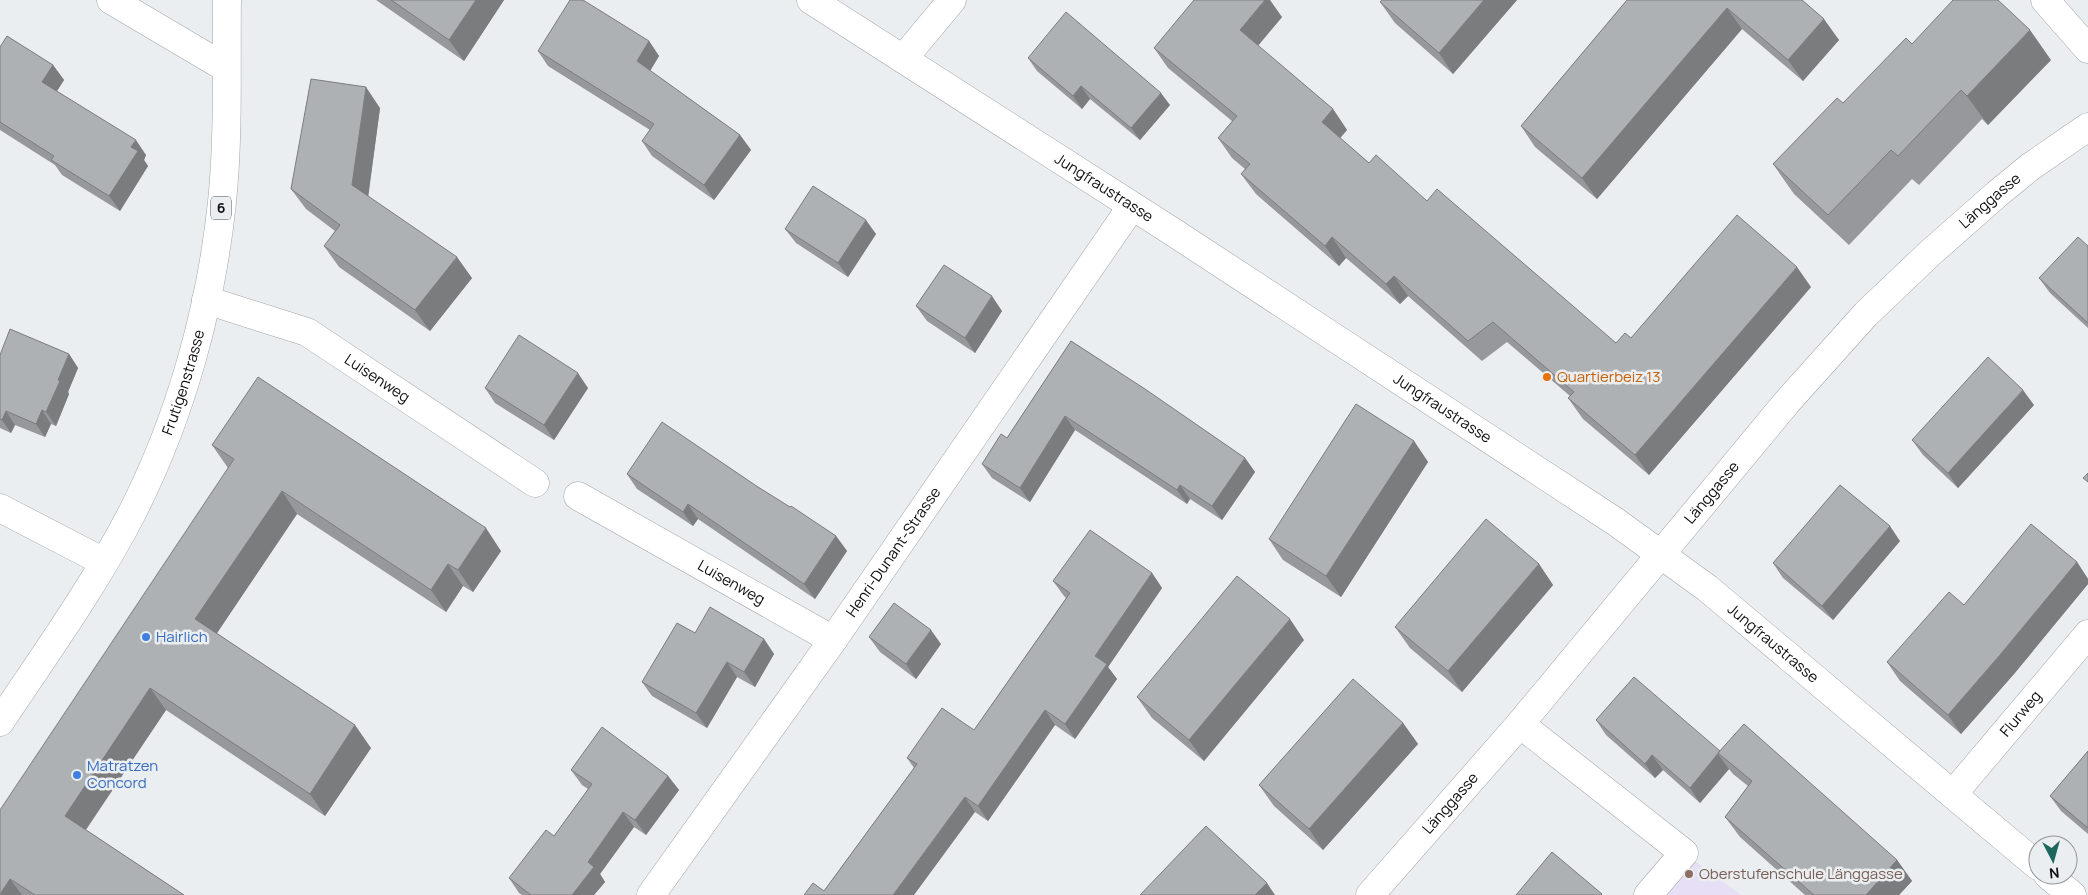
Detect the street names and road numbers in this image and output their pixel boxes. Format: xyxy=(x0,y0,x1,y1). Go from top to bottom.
street label: Jungfraustrasse xyxy=(1051,148,1158,227)
street label: Länggasse xyxy=(1954,168,2025,233)
road number: 6 xyxy=(211,197,231,220)
street label: Frutigenstrasse xyxy=(156,327,209,438)
street label: Luisenweg xyxy=(341,349,414,407)
street label: Jungfraustrasse xyxy=(1390,368,1496,448)
street label: Länggasse xyxy=(1679,456,1744,528)
street label: Henri-Dunant-Strasse xyxy=(841,482,946,621)
street label: Luisenweg xyxy=(694,555,769,610)
street label: Jungfraustrasse xyxy=(1723,599,1824,688)
street label: Flurweg xyxy=(1995,686,2046,741)
street label: Länggasse xyxy=(1417,767,1483,838)

